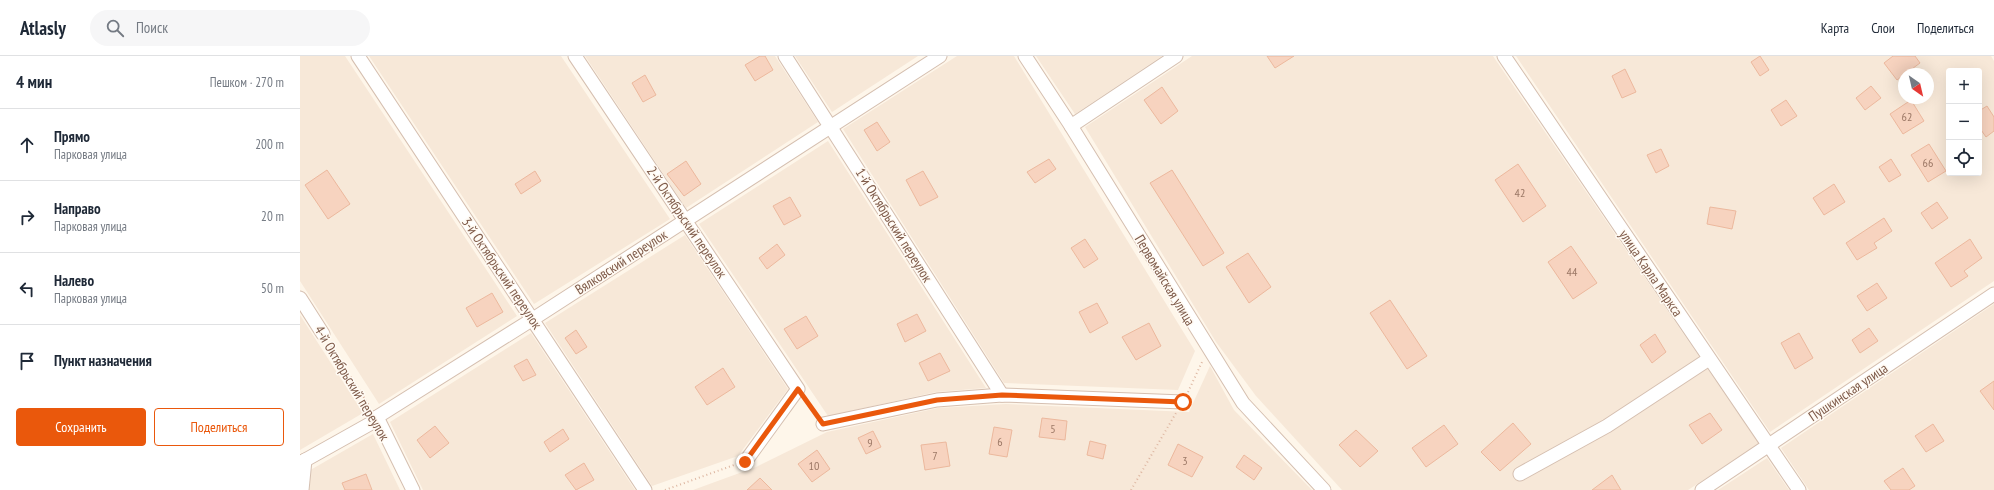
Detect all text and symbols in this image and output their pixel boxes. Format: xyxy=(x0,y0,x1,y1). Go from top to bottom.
search box xyxy=(90,10,370,46)
text: Atlasly xyxy=(20,16,66,40)
icon: search xyxy=(104,17,126,39)
text: Поиск xyxy=(136,18,168,37)
text: Карта xyxy=(1821,19,1849,37)
text: Слои xyxy=(1871,19,1895,37)
text: Поделиться xyxy=(1917,19,1974,37)
north arrow xyxy=(1898,68,1934,104)
map controls xyxy=(1946,68,1982,176)
button: + xyxy=(1946,68,1982,104)
text: 4 мин xyxy=(16,71,52,93)
text: Пешком · 270 m xyxy=(210,74,284,91)
button: − xyxy=(1946,104,1982,140)
house number: 62 xyxy=(1902,109,1912,124)
text: Прямо xyxy=(54,127,90,146)
icon: ahead xyxy=(16,134,38,156)
text: 200 m xyxy=(255,136,284,153)
button: locate xyxy=(1946,140,1982,176)
text: Парковая улица xyxy=(54,146,127,163)
house number: 66 xyxy=(1923,155,1933,170)
street label: 2-й Октябрьский переулок xyxy=(643,163,731,282)
street label: 1-й Октябрьский переулок xyxy=(852,165,937,286)
house number: 42 xyxy=(1515,185,1525,200)
text: Направо xyxy=(54,199,101,218)
icon: right xyxy=(16,206,38,228)
text: 20 m xyxy=(261,208,284,225)
street label: 3-й Октябрьский переулок xyxy=(458,214,546,333)
text: Парковая улица xyxy=(54,218,127,235)
street label: Вялковский переулок xyxy=(572,225,671,298)
street label: улица Карла Маркса xyxy=(1615,226,1687,320)
street label: Первомайская улица xyxy=(1131,231,1199,329)
house number: 44 xyxy=(1567,264,1578,279)
text: Налево xyxy=(54,271,94,290)
icon: left xyxy=(16,278,38,300)
text: 50 m xyxy=(261,280,284,297)
text: Парковая улица xyxy=(54,290,127,307)
street label: 4-й Октябрьский переулок xyxy=(311,322,394,444)
icon: arrive xyxy=(16,350,38,372)
text: Пункт назначения xyxy=(54,351,152,370)
street label: Пушкинская улица xyxy=(1805,359,1891,425)
route start xyxy=(1174,393,1192,411)
button: Сохранить xyxy=(16,408,146,446)
button: Поделиться xyxy=(154,408,284,446)
house number: 5 xyxy=(1050,421,1056,436)
house number: 6 xyxy=(997,434,1003,449)
house number: 9 xyxy=(867,435,873,450)
house number: 7 xyxy=(932,448,938,463)
route end xyxy=(736,453,754,471)
house number: 3 xyxy=(1182,453,1188,468)
house number: 10 xyxy=(809,458,819,473)

